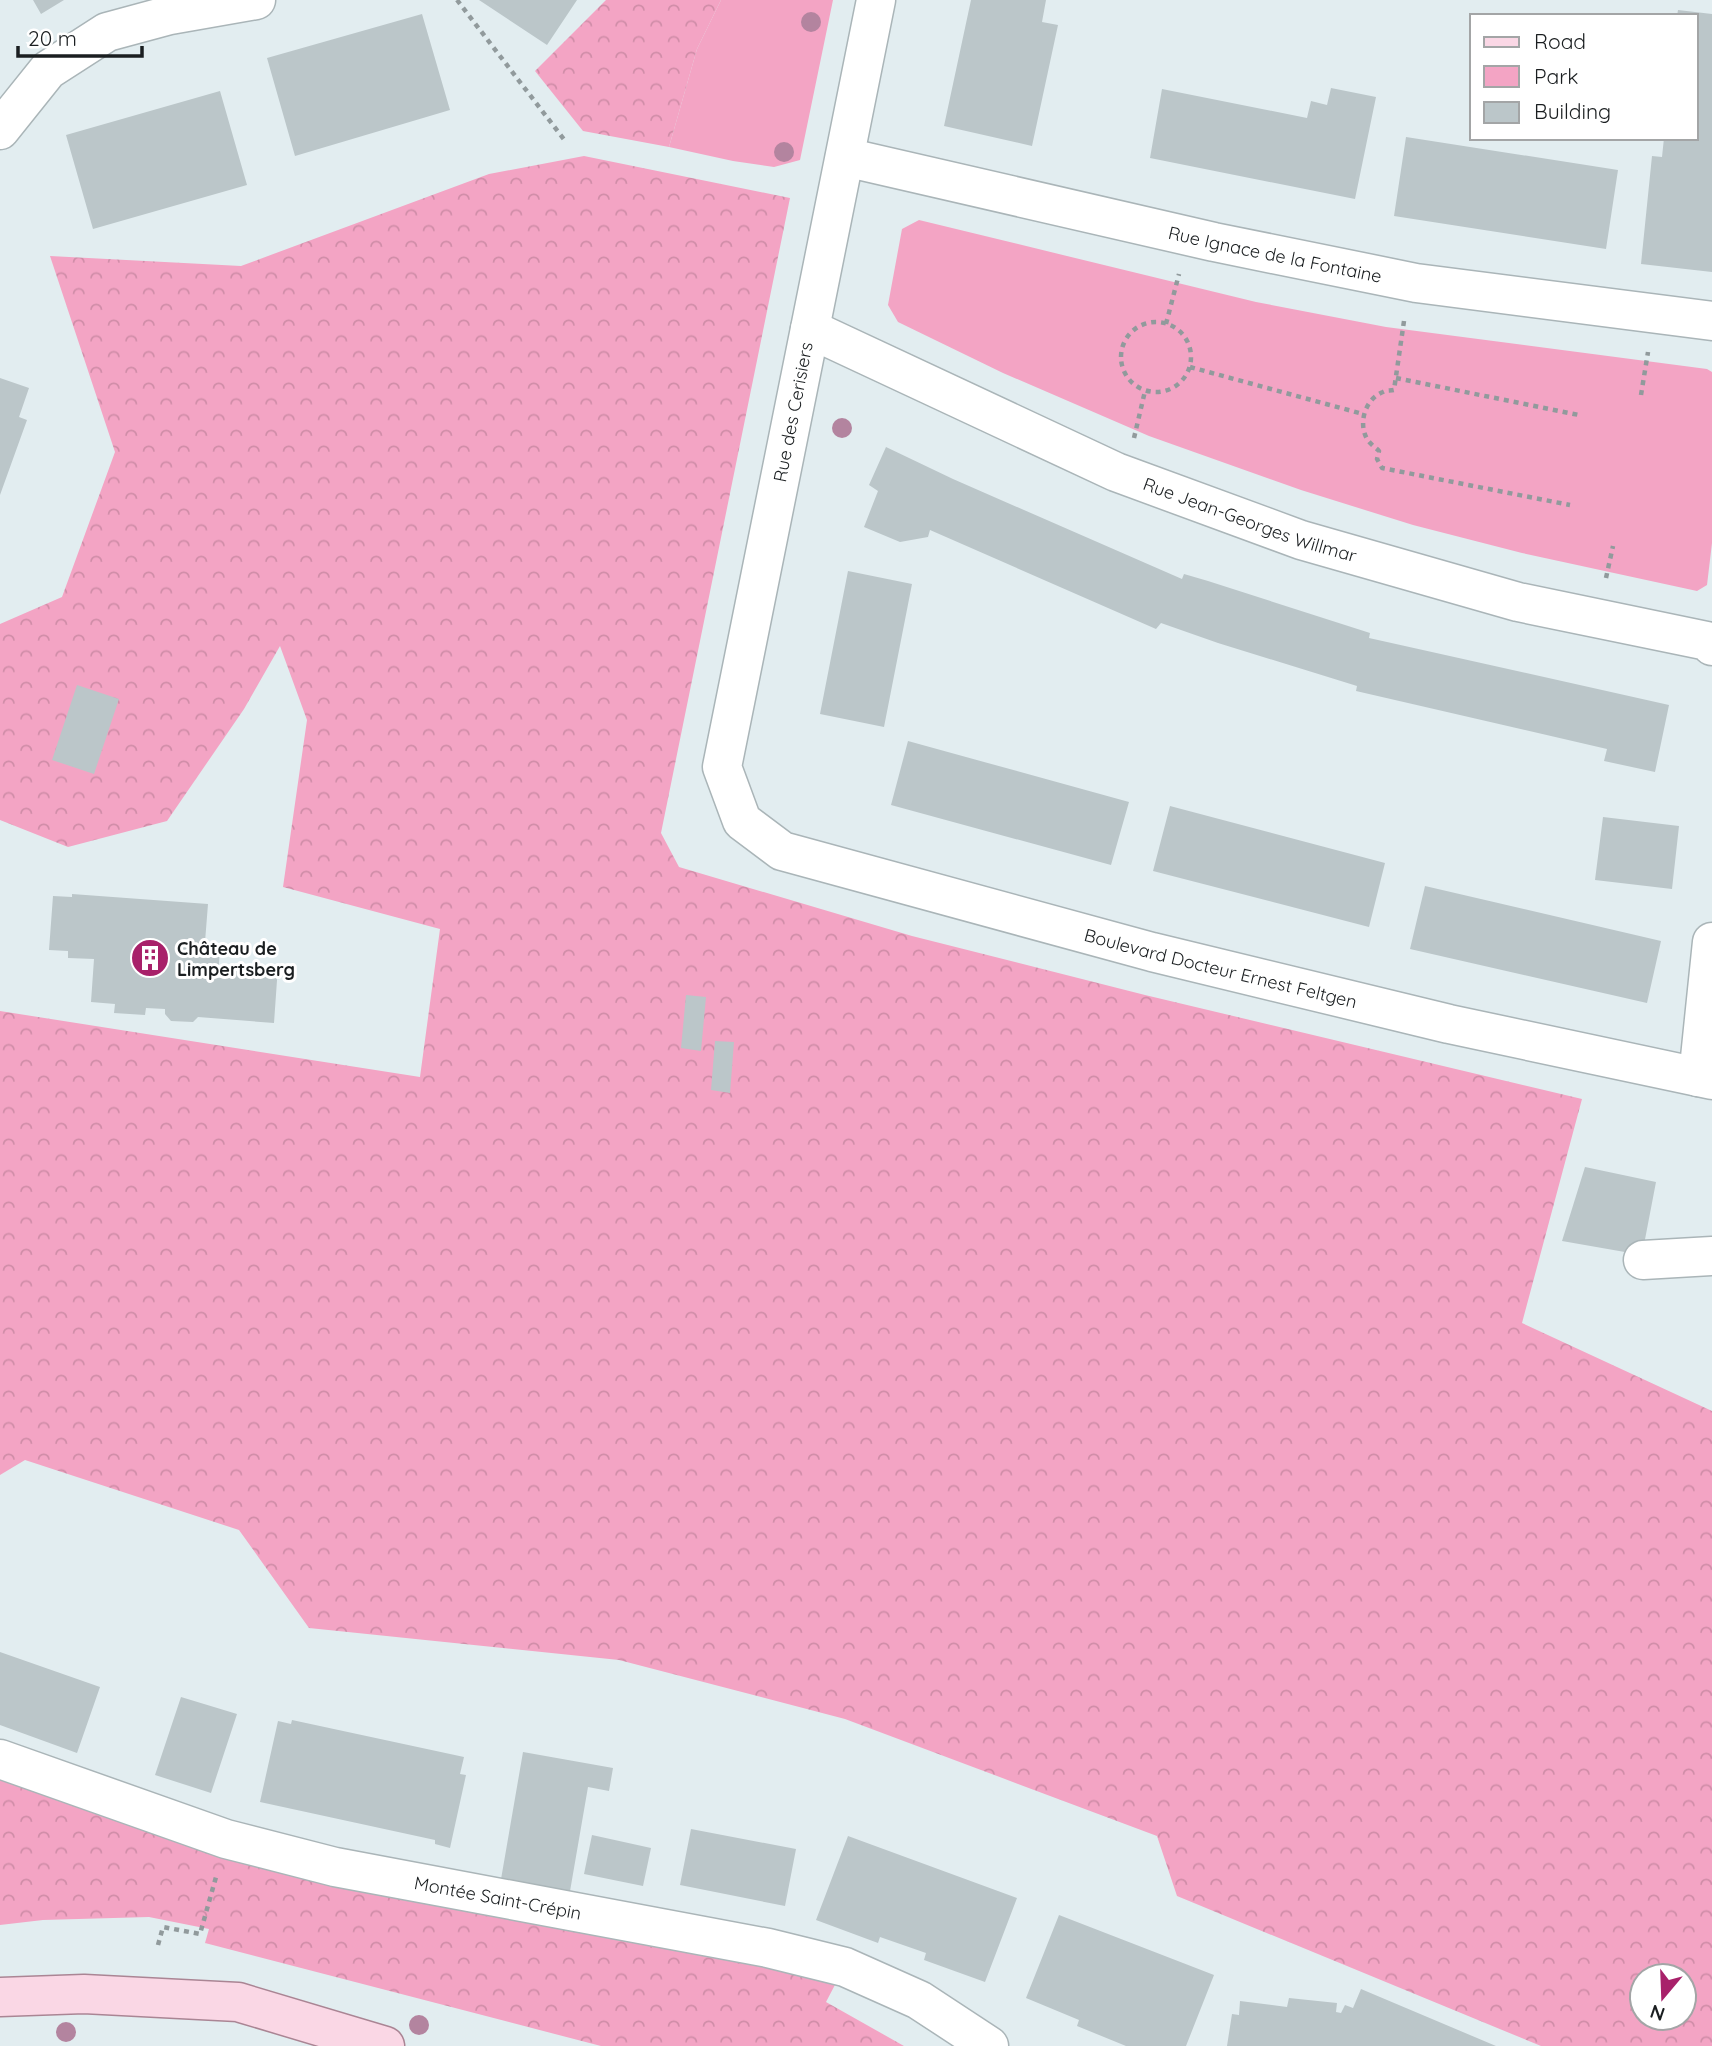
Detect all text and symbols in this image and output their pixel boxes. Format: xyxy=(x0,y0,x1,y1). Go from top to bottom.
scale bar xyxy=(18,14,142,58)
legend xyxy=(1470,14,1698,140)
text: 20 m xyxy=(28,25,77,51)
text: Road xyxy=(1534,28,1586,54)
text: Park xyxy=(1534,63,1578,89)
text: Building xyxy=(1534,98,1611,124)
street label: Rue Ignace de la Fontaine xyxy=(1166,220,1384,287)
street label: Rue des Cerisiers xyxy=(768,340,818,484)
street label: Rue Jean-Georges Willmar xyxy=(1140,472,1359,567)
street label: Boulevard Docteur Ernest Feltgen xyxy=(1082,923,1359,1013)
building icon: Château de Limpertsberg xyxy=(129,937,171,979)
place label: Château de Limpertsberg xyxy=(177,937,295,981)
street label: Montée Saint-Crépin xyxy=(412,1871,583,1924)
north arrow xyxy=(1628,1962,1698,2032)
text: N xyxy=(1647,1999,1668,2027)

